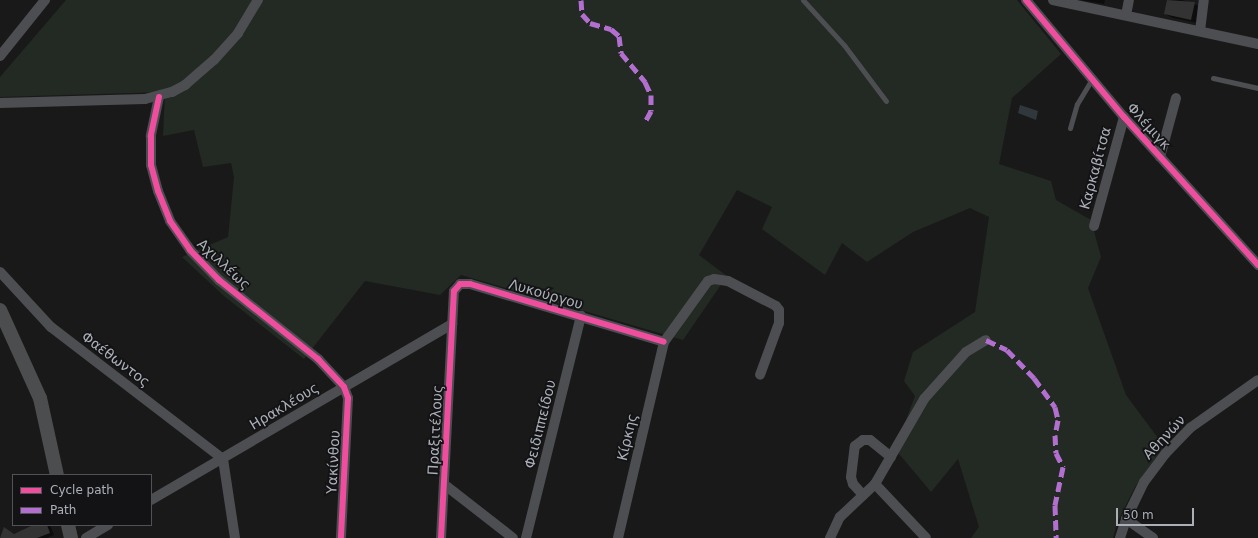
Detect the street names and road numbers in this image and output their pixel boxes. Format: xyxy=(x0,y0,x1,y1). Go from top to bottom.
street label: Φλέμιγκ xyxy=(1124,99,1174,153)
street label: Καρκαβίτσα xyxy=(1076,125,1114,211)
street label: Αχιλλέως xyxy=(194,235,254,293)
street label: Λυκούργου xyxy=(507,275,585,313)
street label: Φαέθωντος xyxy=(79,328,153,390)
street label: Φειδιππείδου xyxy=(521,378,559,470)
street label: Ηρακλέους xyxy=(246,379,322,433)
street label: Πραξιτέλους xyxy=(424,384,446,476)
street label: Αθηνών xyxy=(1139,411,1189,463)
street label: Κίρκης xyxy=(613,412,641,462)
street label: Υακίνθου xyxy=(323,430,343,494)

